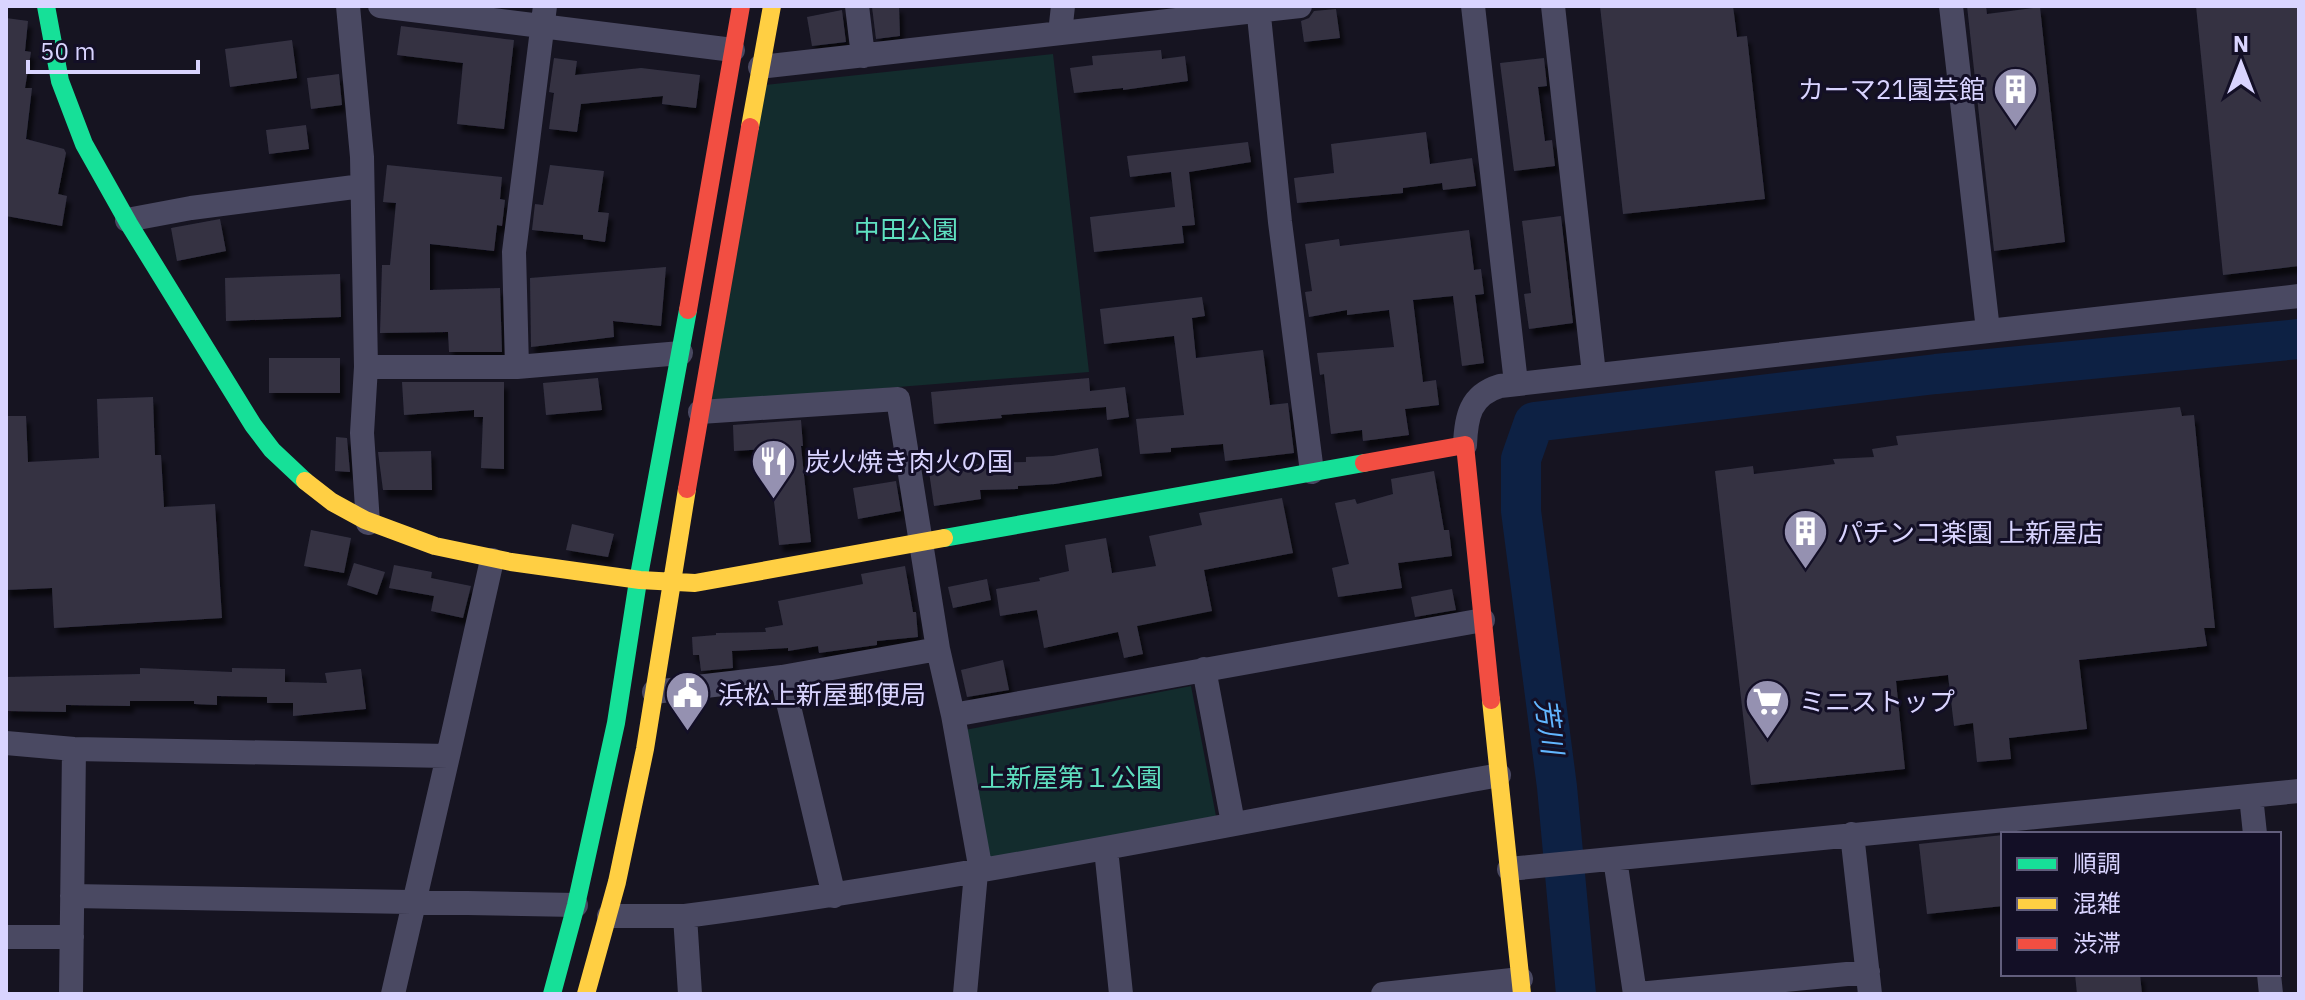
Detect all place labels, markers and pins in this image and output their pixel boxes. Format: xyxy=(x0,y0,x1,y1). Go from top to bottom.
building icon: カーマ21園芸館 xyxy=(1992,65,2040,128)
place label: カーマ21園芸館 xyxy=(1798,72,1985,106)
restaurant icon: 炭火焼き肉火の国 xyxy=(750,437,798,500)
place label: 炭火焼き肉火の国 xyxy=(805,444,1013,478)
building icon: パチンコ楽園 上新屋店 xyxy=(1782,508,1830,571)
place label: パチンコ楽園 上新屋店 xyxy=(1837,515,2103,549)
public building icon: 浜松上新屋郵便局 xyxy=(663,670,711,733)
place label: 浜松上新屋郵便局 xyxy=(718,677,926,711)
supermarket icon: ミニストップ xyxy=(1744,677,1792,740)
place label: ミニストップ xyxy=(1799,684,1955,718)

